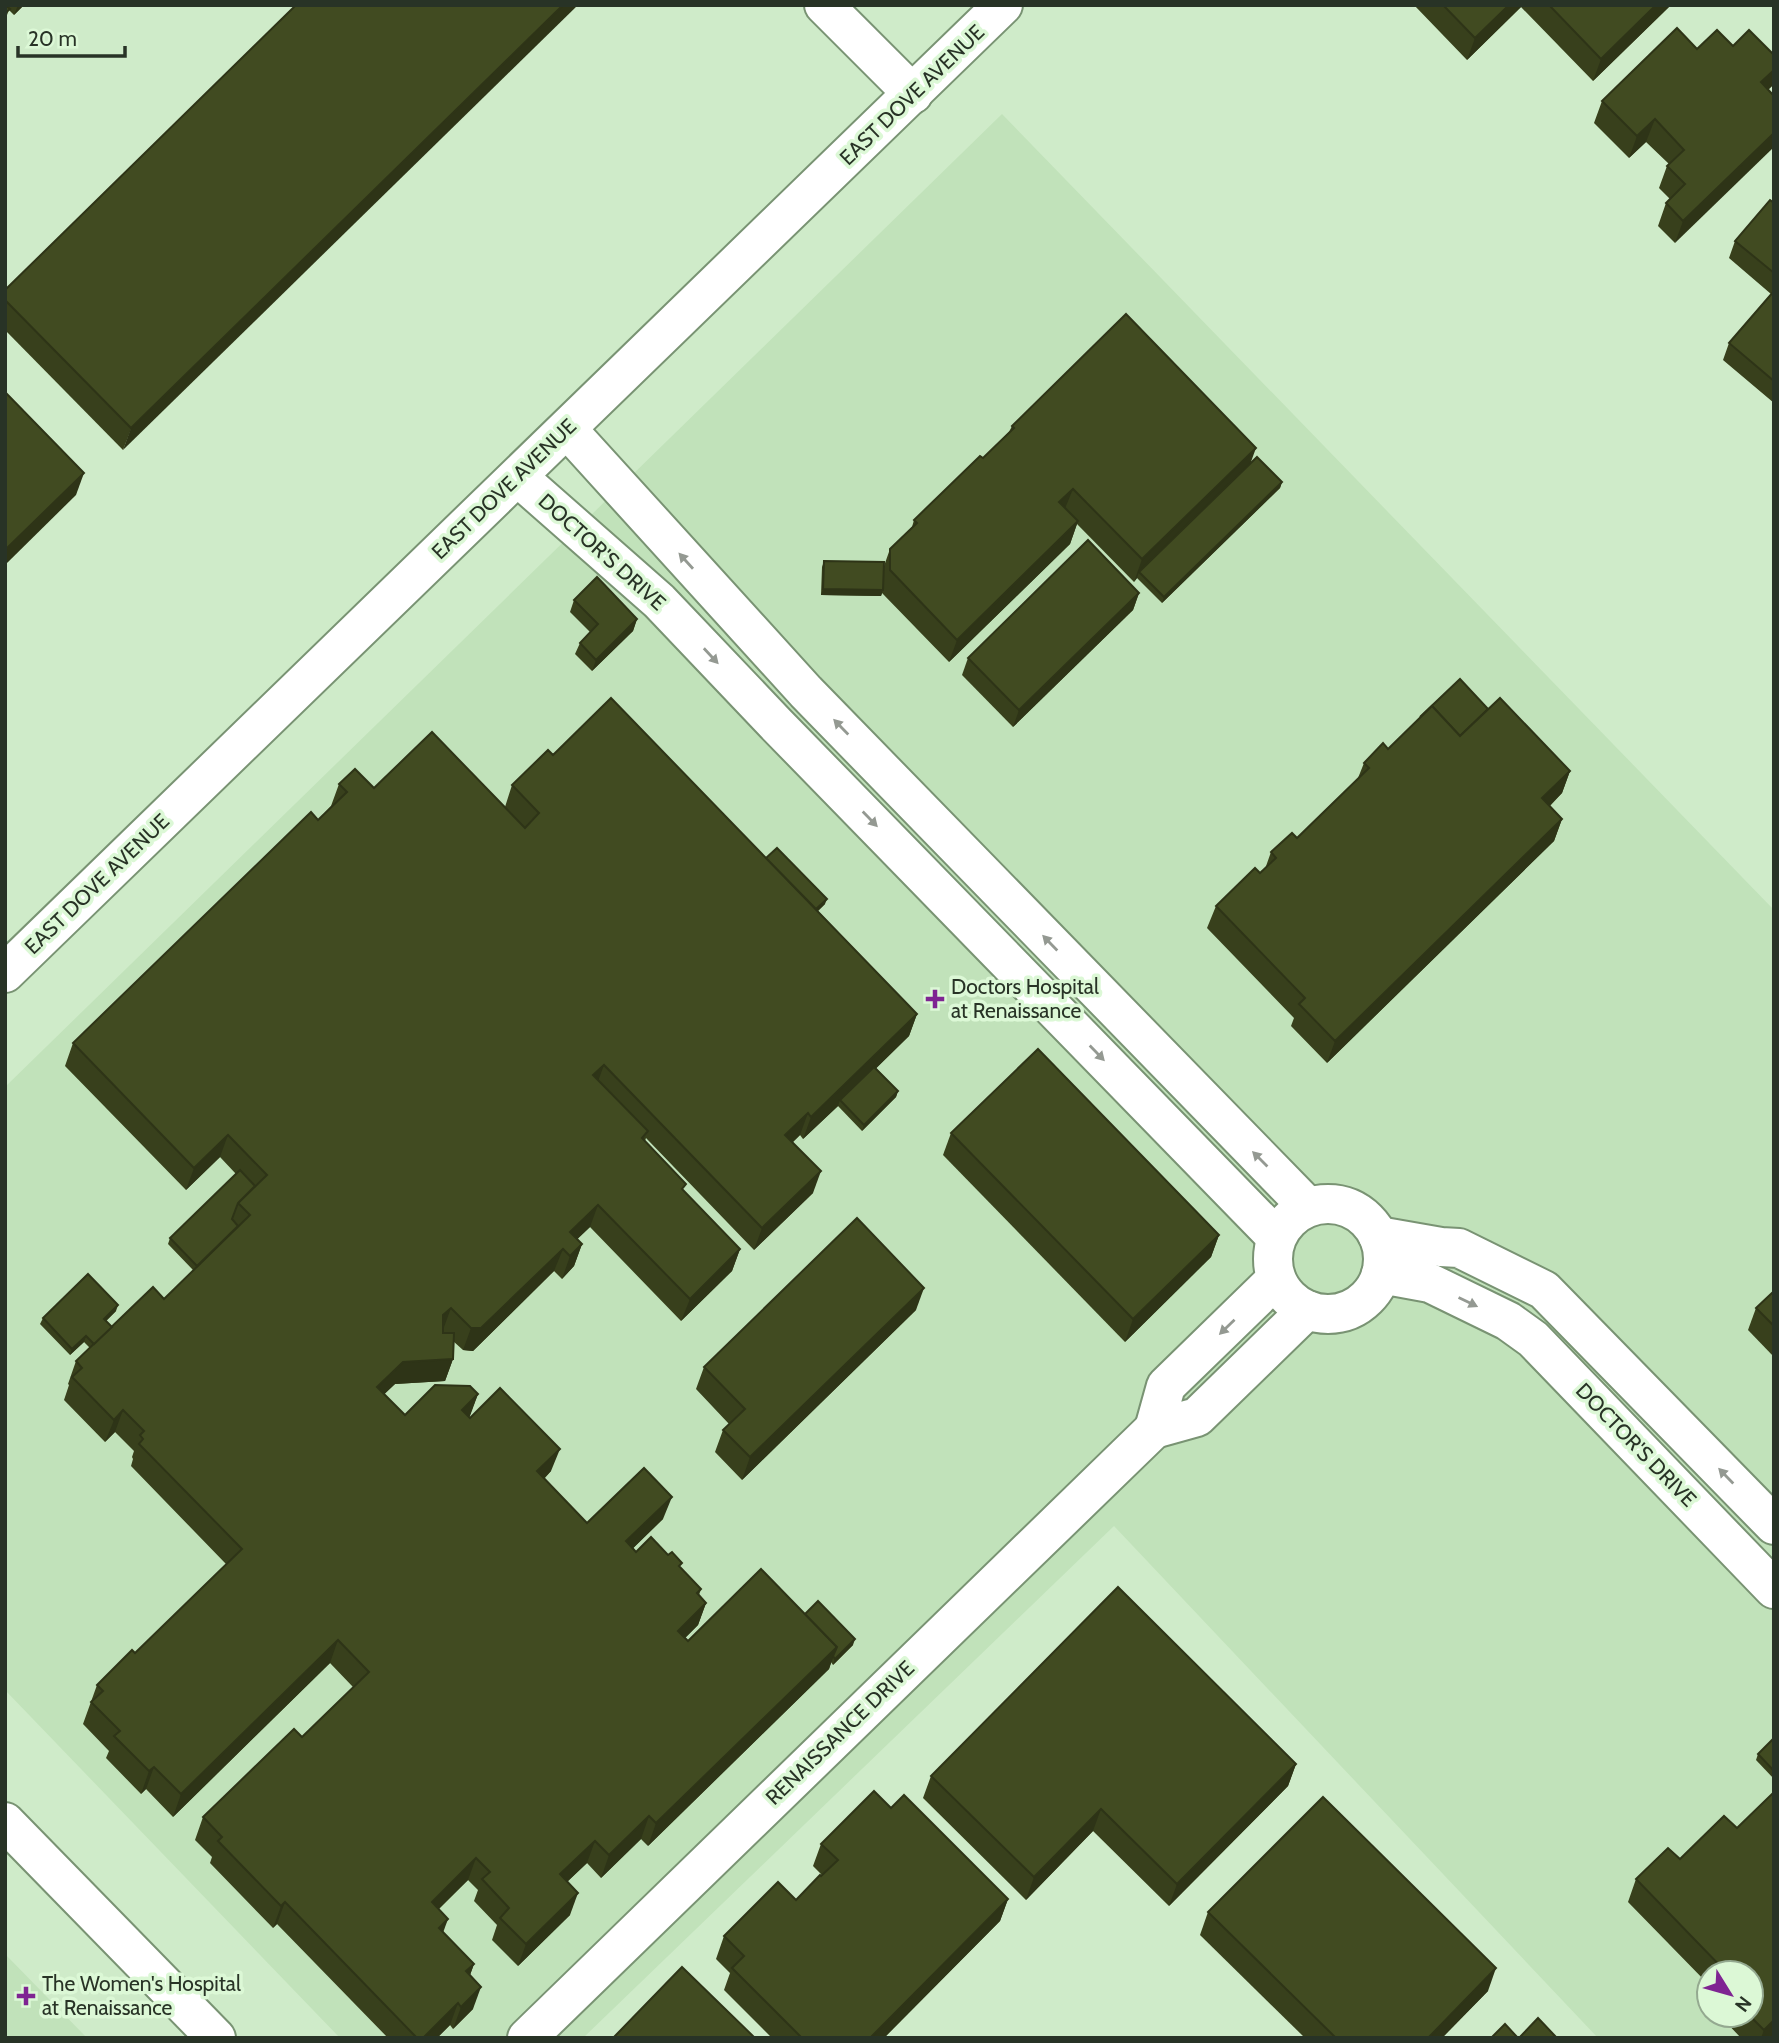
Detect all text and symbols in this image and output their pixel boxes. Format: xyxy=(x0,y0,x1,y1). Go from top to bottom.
scale bar xyxy=(18,14,124,58)
street label: EAST DOVE AVENUE xyxy=(834,19,989,170)
text: 20 m xyxy=(28,26,77,51)
street label: EAST DOVE AVENUE xyxy=(426,413,581,564)
street label: DOCTOR'S DRIVE xyxy=(534,488,671,615)
one-way arrow xyxy=(678,552,694,570)
one-way arrow xyxy=(703,647,719,664)
one-way arrow xyxy=(833,719,849,736)
street label: EAST DOVE AVENUE xyxy=(19,808,174,959)
one-way arrow xyxy=(861,811,878,828)
one-way arrow xyxy=(1043,935,1059,952)
place label: Doctors Hospital at Renaissance xyxy=(951,974,1099,1023)
marker: Doctors Hospital at Renaissance xyxy=(925,989,945,1009)
one-way arrow xyxy=(1088,1044,1105,1061)
one-way arrow xyxy=(1252,1150,1269,1167)
one-way arrow xyxy=(1458,1296,1478,1308)
one-way arrow xyxy=(1219,1318,1236,1334)
street label: DOCTOR'S DRIVE xyxy=(1571,1378,1702,1512)
one-way arrow xyxy=(1718,1468,1735,1485)
street label: RENAISSANCE DRIVE xyxy=(760,1655,919,1810)
north arrow xyxy=(1695,1959,1765,2029)
place label: The Women's Hospital at Renaissance xyxy=(42,1971,241,2020)
marker: The Women's Hospital at Renaissance xyxy=(16,1986,36,2006)
text: N xyxy=(1730,1992,1756,2016)

